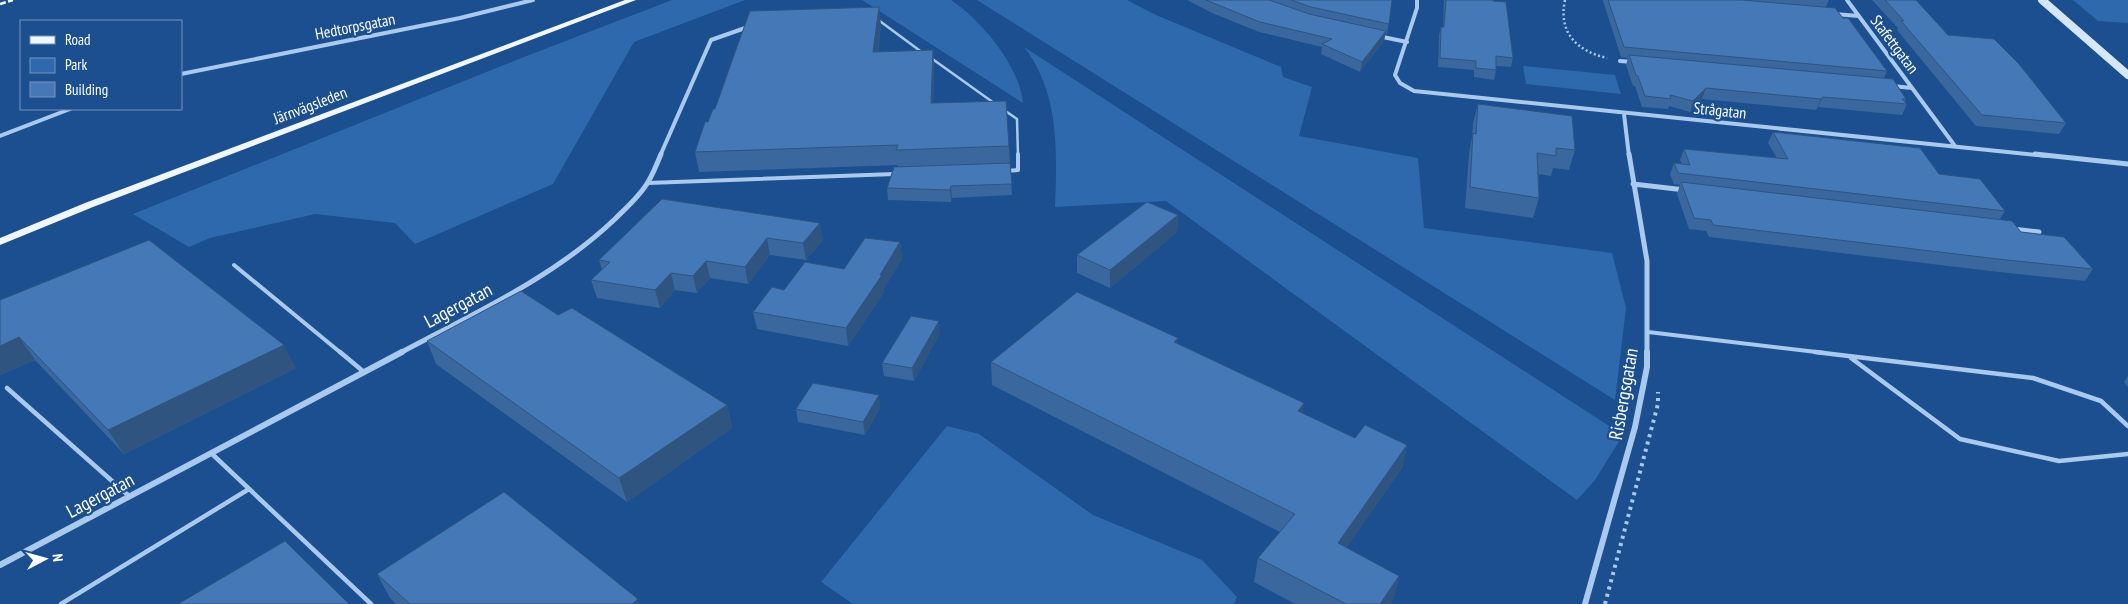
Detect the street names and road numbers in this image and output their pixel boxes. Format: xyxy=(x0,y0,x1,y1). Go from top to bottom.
street label: Hedtorpsgatan xyxy=(313,8,397,44)
street label: Stafettgatan xyxy=(1867,11,1923,77)
street label: Järnvägsleden xyxy=(269,82,350,129)
street label: Strågatan xyxy=(1693,97,1747,123)
street label: Lagergatan xyxy=(420,277,496,333)
street label: Risbergsgatan xyxy=(1603,346,1643,442)
street label: Lagergatan xyxy=(62,467,138,523)

